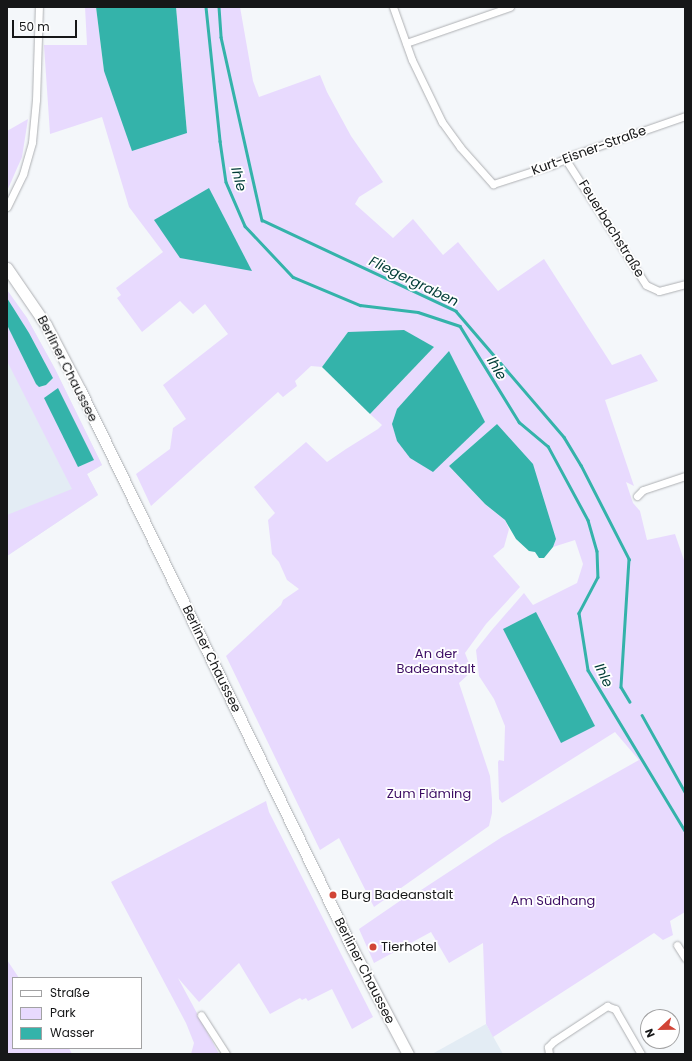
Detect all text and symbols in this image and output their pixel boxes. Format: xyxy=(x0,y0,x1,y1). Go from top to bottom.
scale bar xyxy=(14,12,79,38)
text: 50 m xyxy=(19,18,50,35)
street label: Kurt-Eisner-Straße xyxy=(530,123,648,179)
water label: Ihle xyxy=(228,165,250,193)
street label: Feuerbachstraße xyxy=(575,178,647,280)
water label: Fliegergraben xyxy=(367,252,461,310)
street label: Berliner Chaussee xyxy=(33,313,101,425)
water label: Ihle xyxy=(483,353,511,383)
street label: Berliner Chaussee xyxy=(178,603,244,715)
park label: An der Badeanstalt xyxy=(397,647,475,678)
water label: Ihle xyxy=(591,660,617,690)
park label: Zum Fläming xyxy=(387,786,471,802)
place label: Burg Badeanstalt xyxy=(341,887,453,903)
marker: Burg Badeanstalt xyxy=(328,890,338,900)
park label: Am Südhang xyxy=(511,893,595,909)
street label: Berliner Chaussee xyxy=(330,915,398,1027)
place label: Tierhotel xyxy=(381,939,437,955)
marker: Tierhotel xyxy=(368,942,378,952)
legend xyxy=(12,977,142,1049)
text: Straße xyxy=(50,984,90,1001)
text: Park xyxy=(50,1004,76,1021)
north arrow xyxy=(640,1009,680,1049)
text: Wasser xyxy=(50,1024,94,1041)
text: N xyxy=(641,1026,659,1040)

